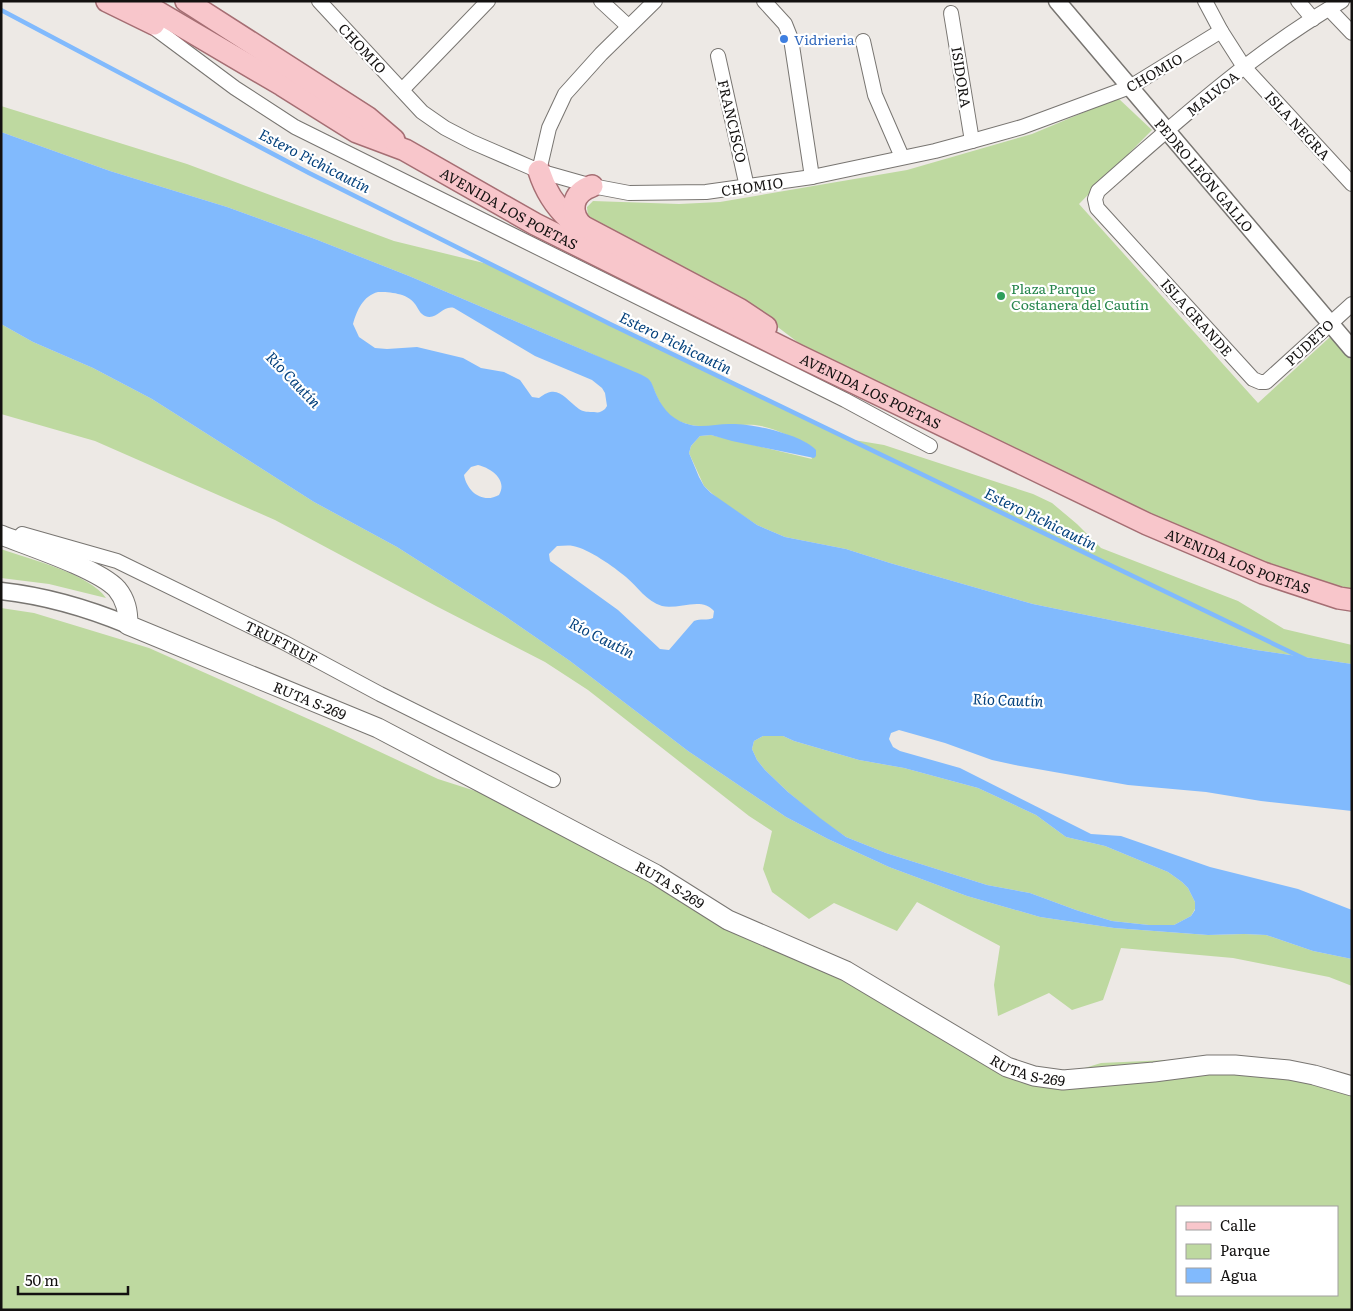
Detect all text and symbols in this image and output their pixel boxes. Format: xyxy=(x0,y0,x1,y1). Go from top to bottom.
street label: CHOMIO xyxy=(334,18,392,78)
place label: Vidrieria xyxy=(794,29,855,49)
marker: Vidrieria xyxy=(778,33,790,45)
street label: ISIDORA xyxy=(947,45,977,110)
street label: CHOMIO xyxy=(1122,48,1186,96)
street label: MALVOA xyxy=(1182,65,1243,120)
street label: FRANCISCO xyxy=(714,77,752,165)
street label: ISLA NEGRA xyxy=(1261,86,1336,164)
street label: PEDRO LEÓN GALLO xyxy=(1150,114,1258,236)
water label: Estero Pichicautín xyxy=(255,122,375,198)
street label: AVENIDA LOS POETAS xyxy=(437,162,581,254)
street label: CHOMIO xyxy=(720,172,784,200)
street label: ISLA GRANDE xyxy=(1157,274,1237,360)
place label: Plaza Parque Costanera del Cautín xyxy=(1011,278,1149,314)
marker: Plaza Parque Costanera del Cautín xyxy=(995,290,1007,302)
water label: Estero Pichicautín xyxy=(616,305,736,379)
street label: PUDETO xyxy=(1280,314,1338,370)
water label: Río Cautín xyxy=(261,345,327,413)
street label: AVENIDA LOS POETAS xyxy=(797,348,945,433)
water label: Estero Pichicautín xyxy=(981,481,1101,555)
street label: AVENIDA LOS POETAS xyxy=(1162,523,1313,598)
water label: Río Cautín xyxy=(565,611,639,663)
street label: TRUFTRUF xyxy=(242,615,322,669)
street label: RUTA S-269 xyxy=(270,676,350,724)
water label: Río Cautín xyxy=(972,686,1044,712)
street label: RUTA S-269 xyxy=(632,856,709,913)
street label: RUTA S-269 xyxy=(987,1049,1066,1090)
legend xyxy=(1176,1206,1338,1296)
text: Calle xyxy=(1220,1213,1256,1236)
text: Parque xyxy=(1220,1238,1270,1261)
text: Agua xyxy=(1220,1263,1258,1286)
scale bar xyxy=(18,1264,128,1296)
text: 50 m xyxy=(25,1268,59,1291)

